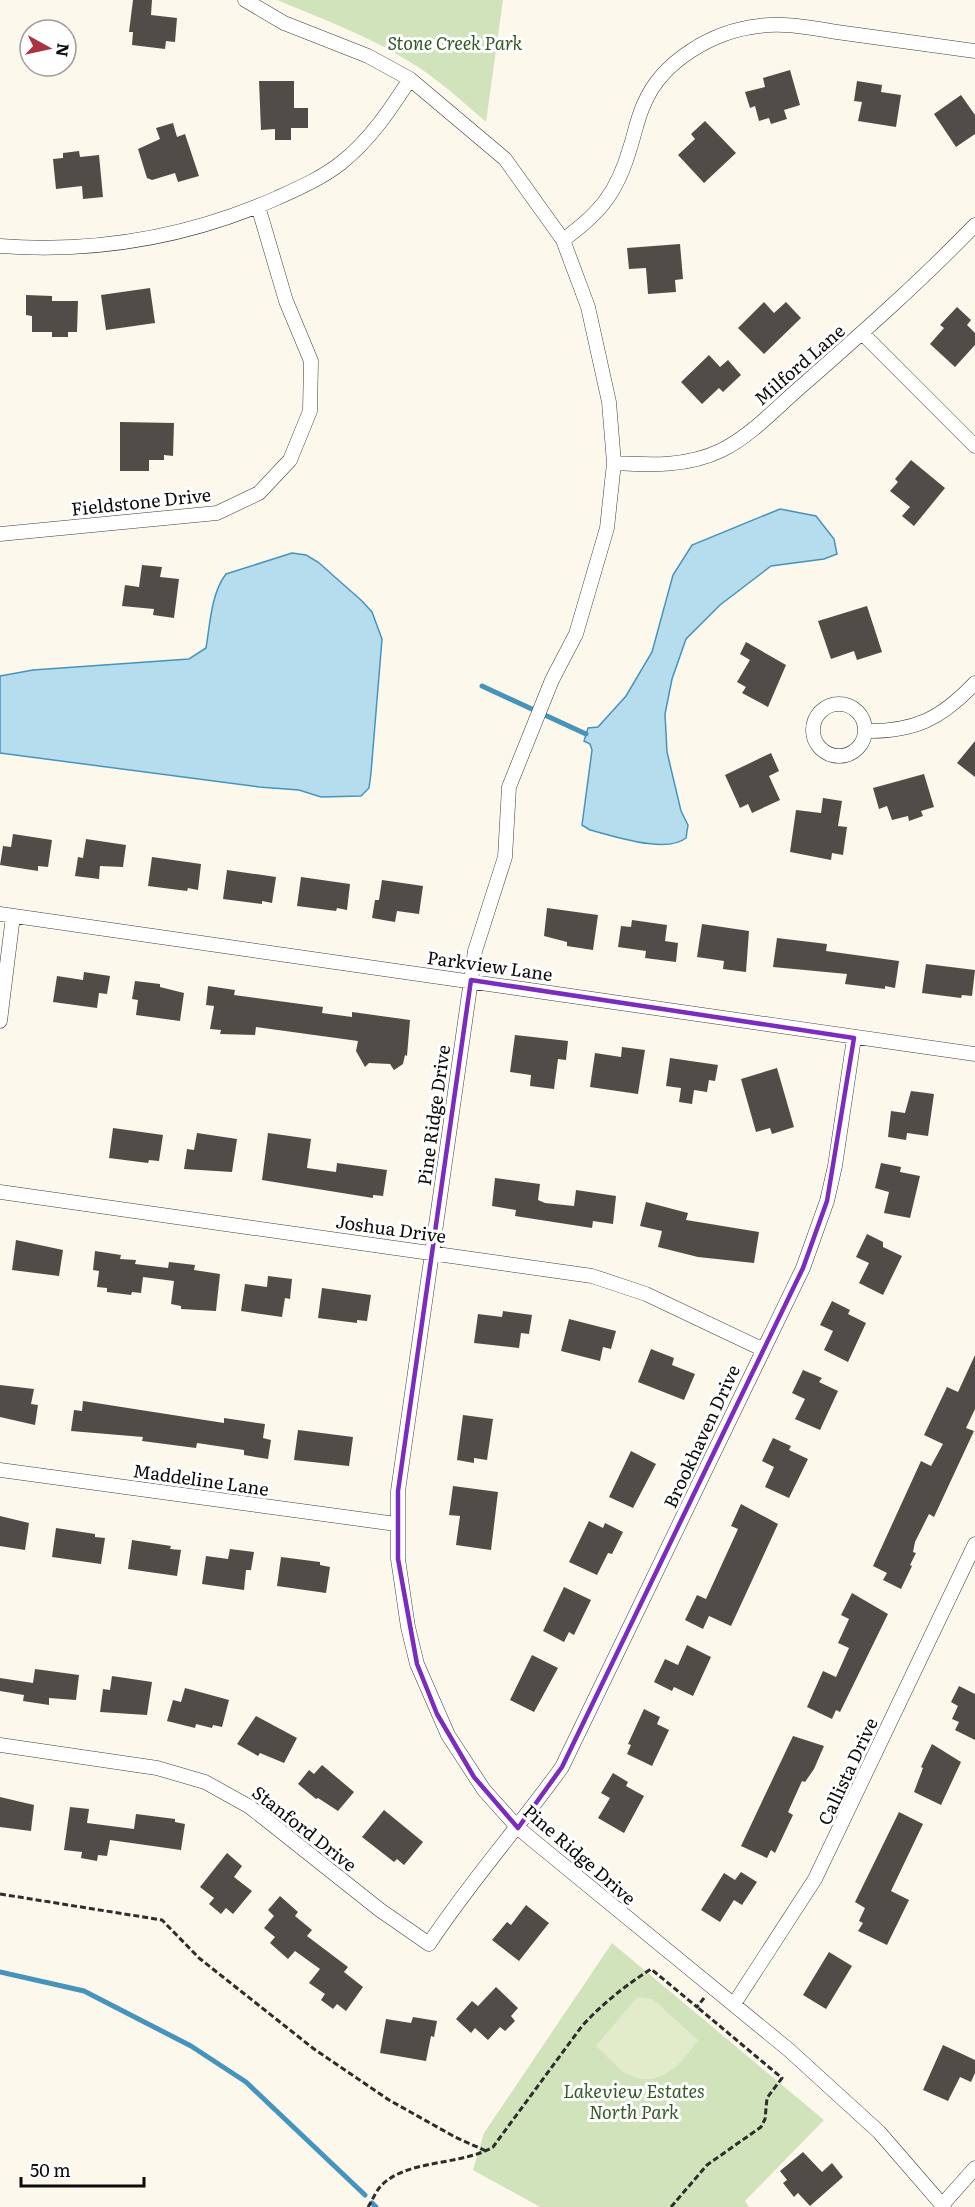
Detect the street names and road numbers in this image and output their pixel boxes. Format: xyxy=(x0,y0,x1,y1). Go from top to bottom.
street label: Milford Lane xyxy=(748,317,850,411)
street label: Fieldstone Drive xyxy=(70,480,212,522)
street label: Parkview Lane xyxy=(426,943,554,987)
street label: Pine Ridge Drive xyxy=(410,1043,456,1187)
street label: Joshua Drive xyxy=(334,1207,448,1249)
street label: Brookhaven Drive xyxy=(656,1360,746,1512)
street label: Maddeline Lane xyxy=(131,1456,271,1502)
street label: Callista Drive xyxy=(810,1713,884,1829)
street label: Stanford Drive xyxy=(247,1778,363,1878)
street label: Pine Ridge Drive xyxy=(518,1797,642,1911)

